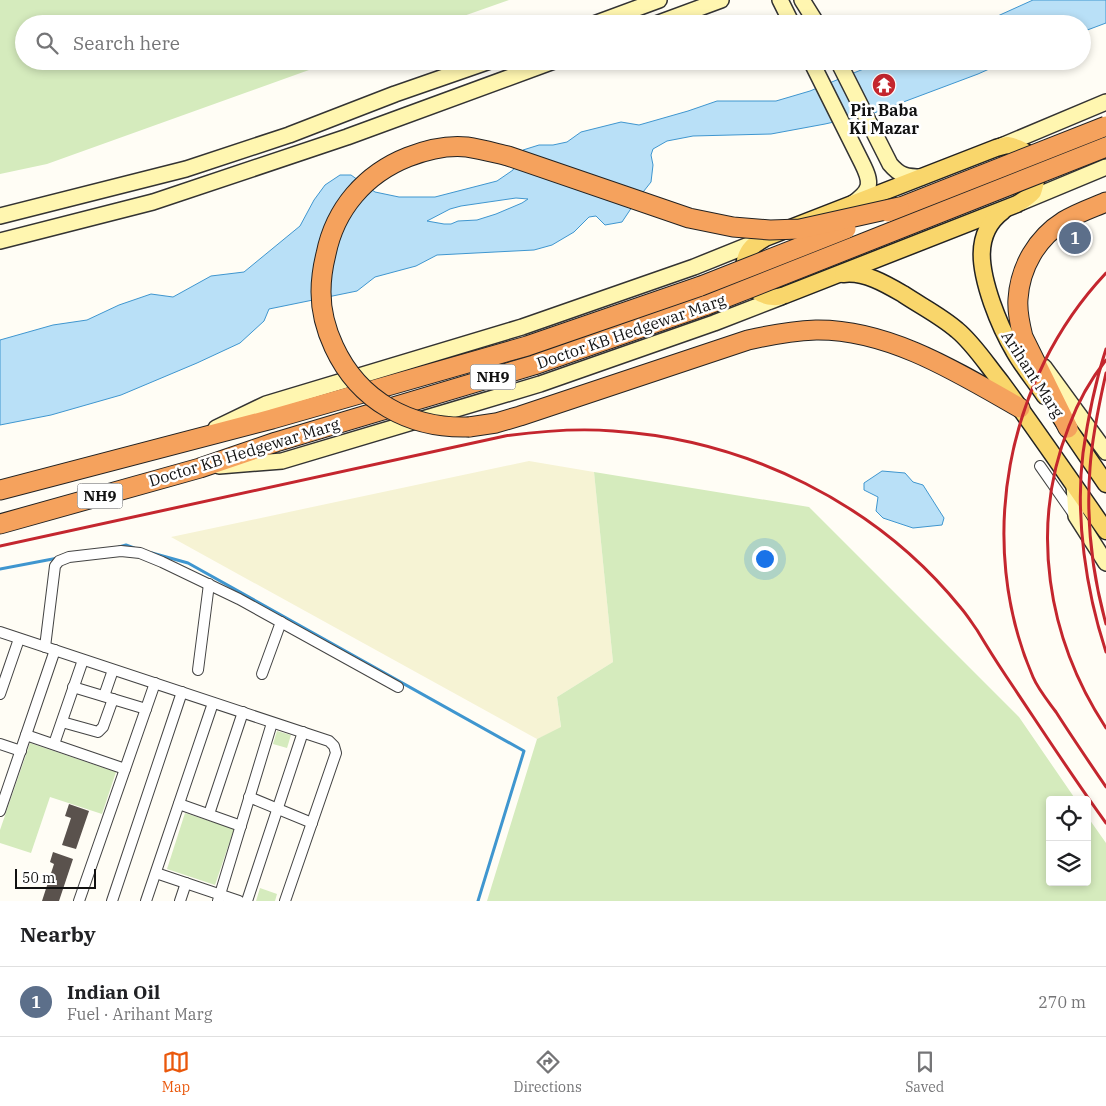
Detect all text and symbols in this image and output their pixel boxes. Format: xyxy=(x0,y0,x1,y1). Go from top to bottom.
search box xyxy=(15,15,1091,70)
icon: search xyxy=(33,29,61,57)
text: Search here xyxy=(73,31,180,55)
temple icon: Pir Baba Ki Mazar xyxy=(871,72,897,98)
place label: Pir Baba Ki Mazar xyxy=(849,100,919,138)
pin: 1 xyxy=(1059,219,1091,257)
street label: Doctor KB Hedgewar Marg xyxy=(534,289,728,373)
street label: Arihant Marg xyxy=(997,327,1069,422)
road number: NH9 xyxy=(470,364,516,390)
street label: Doctor KB Hedgewar Marg xyxy=(146,413,342,491)
road number: NH9 xyxy=(78,484,122,508)
your location xyxy=(752,546,778,572)
map controls xyxy=(1046,796,1091,886)
button: locate xyxy=(1046,796,1091,841)
button: layers xyxy=(1046,841,1091,886)
scale bar xyxy=(15,866,96,889)
text: 50 m xyxy=(22,869,55,887)
text: Nearby xyxy=(20,920,96,948)
text: Indian Oil xyxy=(67,980,160,1004)
text: 1 xyxy=(31,992,41,1012)
text: 270 m xyxy=(1038,992,1086,1012)
text: Fuel · Arihant Marg xyxy=(67,1004,212,1024)
tab: Map xyxy=(162,1048,190,1096)
tab: Directions xyxy=(514,1048,582,1096)
tab: Saved xyxy=(905,1048,944,1096)

